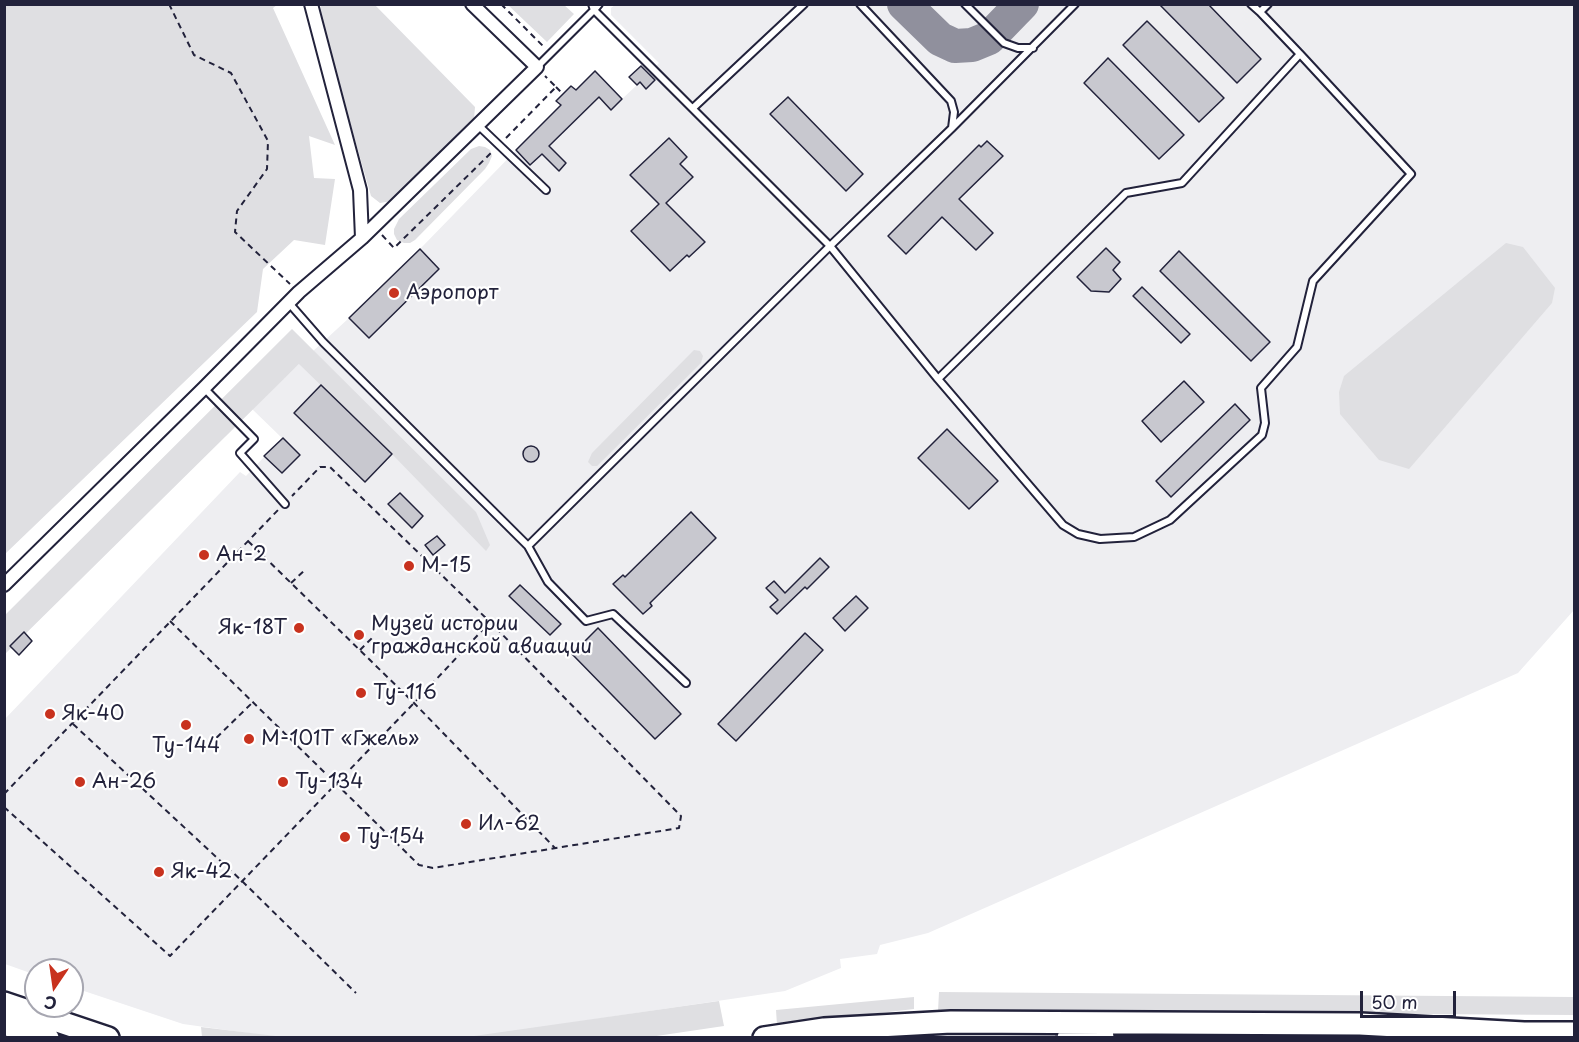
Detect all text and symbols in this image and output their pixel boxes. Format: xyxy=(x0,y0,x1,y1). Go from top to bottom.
place label: Аэропорт xyxy=(406,281,498,305)
marker: Аэропорт xyxy=(387,286,401,300)
place label: Ан-2 xyxy=(216,543,267,567)
marker: Ан-2 xyxy=(197,548,211,562)
place label: М-15 xyxy=(421,554,471,578)
marker: М-15 xyxy=(402,559,416,573)
place label: Музей истории гражданской авиации xyxy=(371,612,592,659)
place label: Як-18Т xyxy=(218,616,287,640)
marker: Як-18Т xyxy=(292,621,306,635)
marker: Музей истории гражданской авиации xyxy=(352,628,366,642)
place label: Ту-116 xyxy=(373,681,437,705)
marker: Ту-116 xyxy=(354,686,368,700)
place label: Як-40 xyxy=(62,702,124,726)
marker: Як-40 xyxy=(43,707,57,721)
marker: Ту-144 xyxy=(179,718,193,732)
place label: М-101Т «Гжель» xyxy=(261,727,419,751)
marker: М-101Т «Гжель» xyxy=(242,732,256,746)
place label: Ту-144 xyxy=(152,734,220,758)
place label: Ан-26 xyxy=(92,770,156,794)
place label: Ту-134 xyxy=(295,770,363,794)
marker: Ан-26 xyxy=(73,775,87,789)
marker: Ту-134 xyxy=(276,775,290,789)
place label: Ил-62 xyxy=(478,812,540,836)
marker: Ил-62 xyxy=(459,817,473,831)
place label: Ту-154 xyxy=(357,825,425,849)
marker: Ту-154 xyxy=(338,830,352,844)
place label: Як-42 xyxy=(171,860,232,884)
marker: Як-42 xyxy=(152,865,166,879)
north arrow xyxy=(24,958,84,1018)
scale bar xyxy=(1363,979,1459,1017)
text: 50 m xyxy=(1371,988,1418,1015)
text: С xyxy=(42,991,59,1017)

